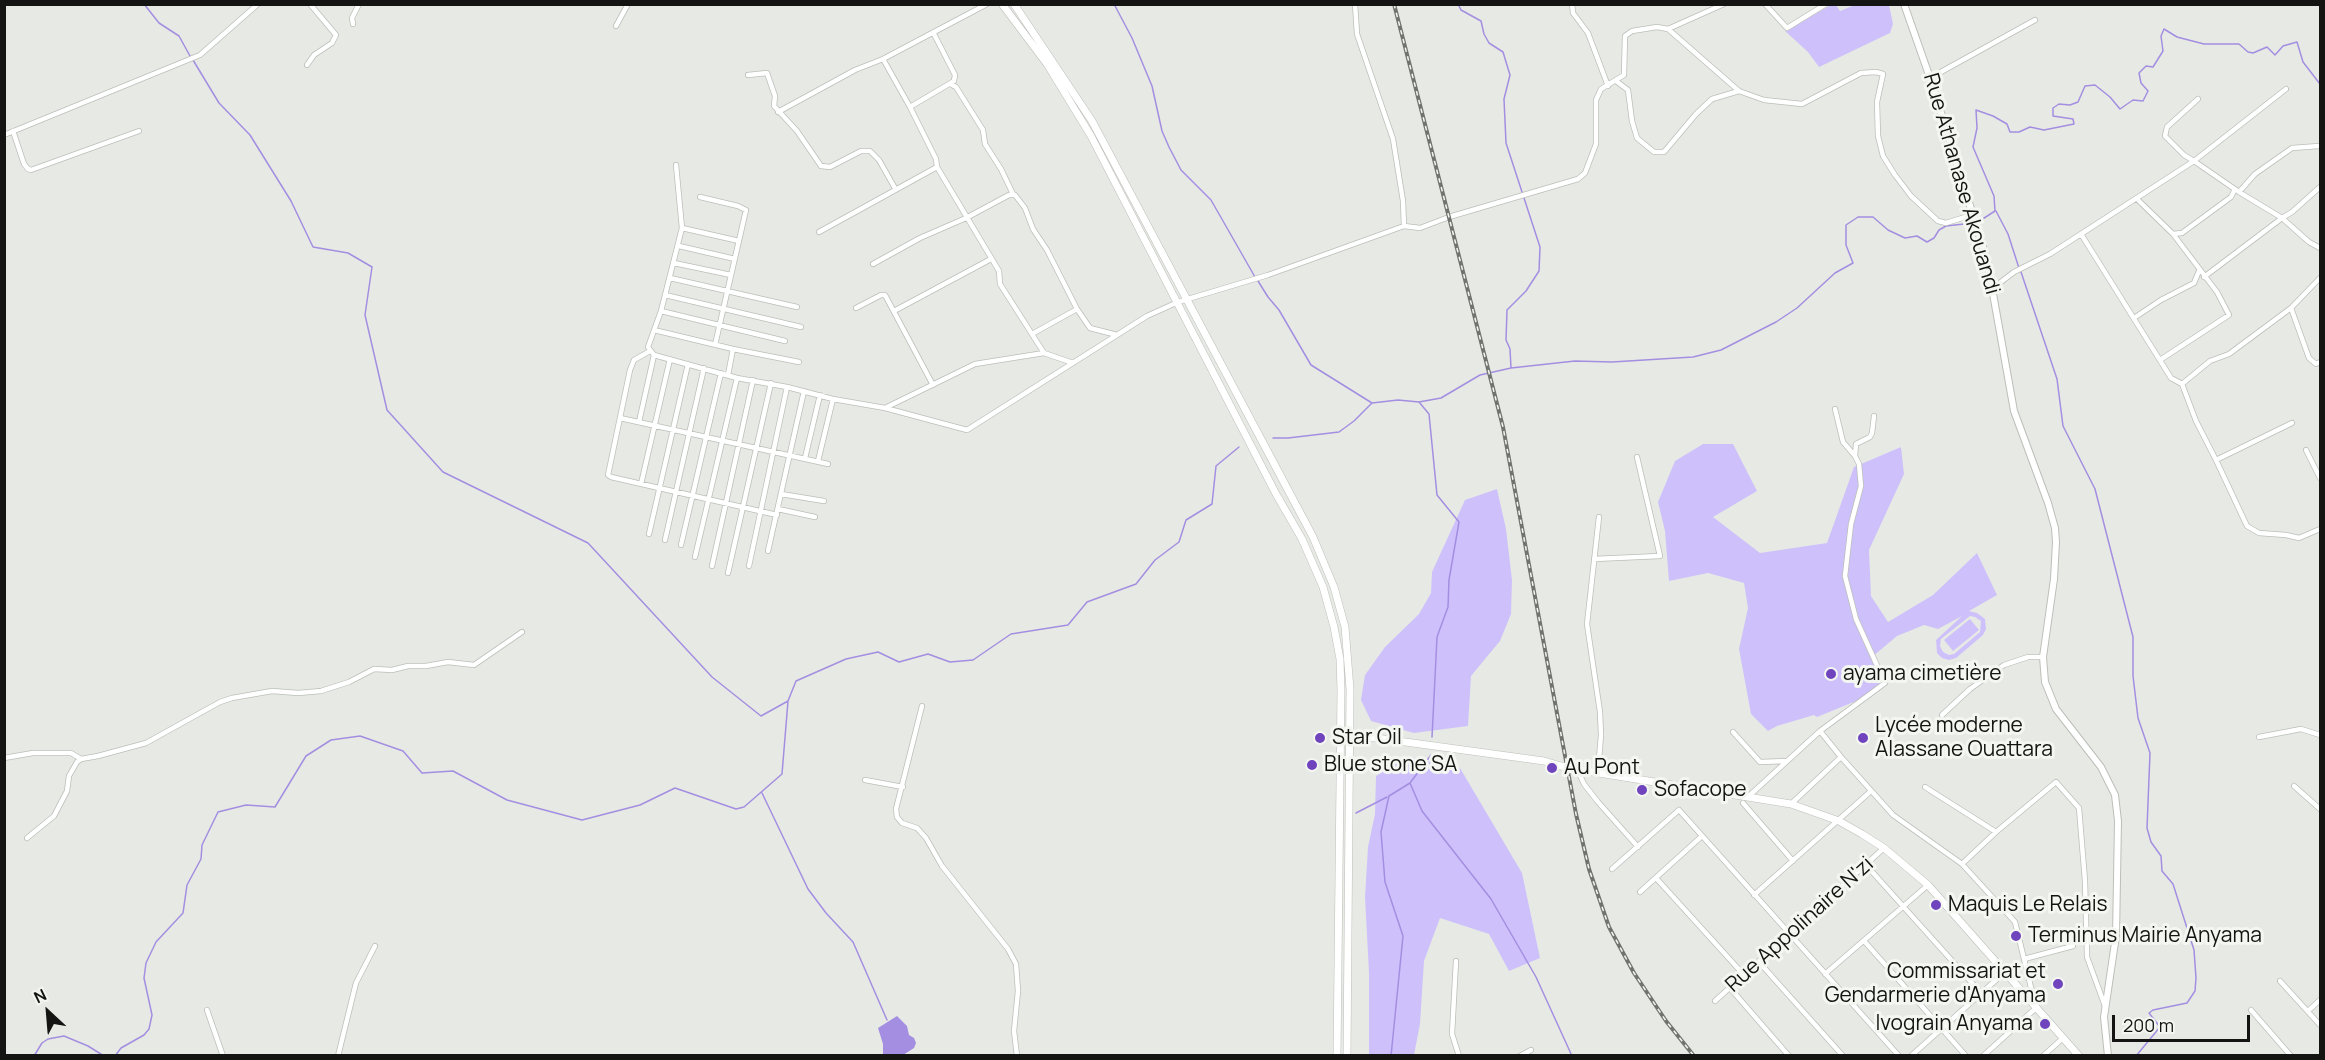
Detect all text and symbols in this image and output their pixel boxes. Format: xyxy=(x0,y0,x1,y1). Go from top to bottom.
street label: Rue Athanase Akouandi xyxy=(1917,70,2005,298)
place label: ayama cimetière xyxy=(1843,661,2001,687)
marker: ayama cimetière xyxy=(1824,667,1838,681)
place label: Lycée moderne Alassane Ouattara xyxy=(1875,713,2053,763)
place label: Star Oil xyxy=(1332,725,1402,751)
marker: Star Oil xyxy=(1313,731,1327,745)
marker: Lycée moderne Alassane Ouattara xyxy=(1856,731,1870,745)
place label: Blue stone SA xyxy=(1324,752,1457,778)
place label: Au Pont xyxy=(1564,755,1640,781)
marker: Blue stone SA xyxy=(1305,758,1319,772)
marker: Au Pont xyxy=(1545,761,1559,775)
place label: Sofacope xyxy=(1654,777,1747,803)
marker: Sofacope xyxy=(1635,783,1649,797)
street label: Rue Appolinaire N'zi xyxy=(1721,852,1879,998)
place label: Maquis Le Relais xyxy=(1948,892,2108,918)
marker: Maquis Le Relais xyxy=(1929,898,1943,912)
place label: Terminus Mairie Anyama xyxy=(2028,923,2262,949)
marker: Terminus Mairie Anyama xyxy=(2009,929,2023,943)
place label: Commissariat et Gendarmerie d'Anyama xyxy=(1825,959,2046,1009)
marker: Commissariat et Gendarmerie d'Anyama xyxy=(2051,977,2065,991)
north arrow xyxy=(18,982,78,1042)
text: N xyxy=(30,983,50,1008)
scale bar xyxy=(2115,1003,2253,1041)
place label: Ivograin Anyama xyxy=(1875,1011,2033,1037)
text: 200 m xyxy=(2123,1013,2174,1037)
marker: Ivograin Anyama xyxy=(2038,1017,2052,1031)

